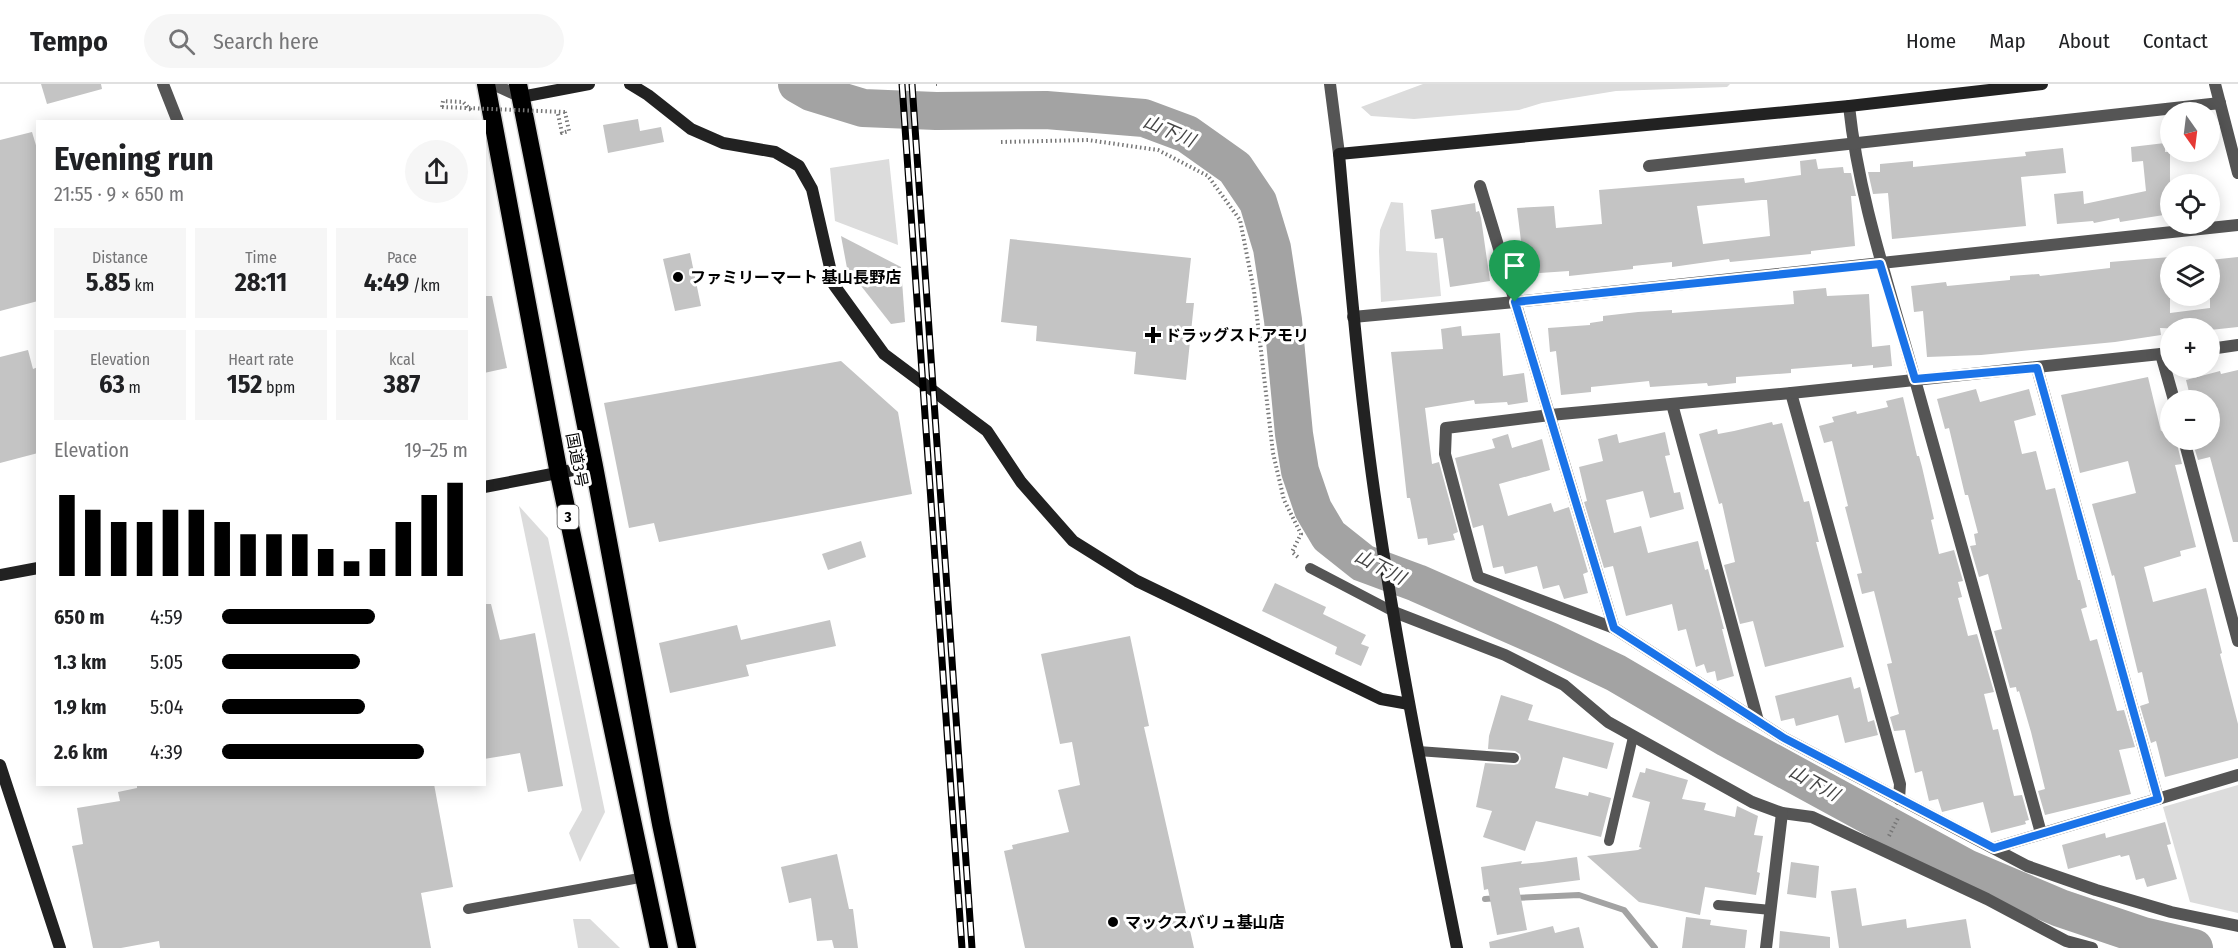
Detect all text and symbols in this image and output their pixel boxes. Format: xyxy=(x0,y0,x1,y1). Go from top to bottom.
search box xyxy=(144,14,564,68)
text: Tempo xyxy=(30,25,108,58)
icon: search xyxy=(165,25,198,58)
text: Search here xyxy=(213,28,319,55)
text: Home xyxy=(1906,28,1956,54)
text: Map xyxy=(1989,28,2026,54)
text: About xyxy=(2059,28,2110,54)
text: Contact xyxy=(2143,28,2208,54)
north arrow xyxy=(2160,102,2220,162)
map controls xyxy=(2160,102,2220,450)
water label: 山下川 xyxy=(1140,110,1200,152)
text: Evening run xyxy=(54,139,214,179)
button: share xyxy=(405,140,468,203)
button: locate xyxy=(2160,174,2220,234)
text: 21:55 · 9 × 650 m xyxy=(54,182,184,206)
pin xyxy=(1489,240,1540,302)
button: layers xyxy=(2160,246,2220,306)
text: Distance xyxy=(92,248,148,267)
text: Time xyxy=(245,248,277,267)
text: Pace xyxy=(387,248,417,267)
icon: arrive xyxy=(1498,249,1531,282)
text: 5.85 xyxy=(86,267,131,298)
text: 28:11 xyxy=(235,267,287,298)
text: 4:49 xyxy=(364,267,409,298)
place label: ファミリーマート 基山長野店 xyxy=(690,268,901,287)
marker: ファミリーマート 基山長野店 xyxy=(671,270,685,284)
text: km xyxy=(131,276,154,295)
text: /km xyxy=(409,276,440,295)
button: + xyxy=(2160,318,2220,378)
place label: ドラッグストアモリ xyxy=(1165,326,1309,345)
marker: ドラッグストアモリ xyxy=(1146,328,1160,342)
text: Elevation xyxy=(90,350,150,369)
text: Heart rate xyxy=(228,350,294,369)
text: kcal xyxy=(389,350,415,369)
text: 63 xyxy=(99,369,125,400)
text: 152 xyxy=(227,369,262,400)
text: 387 xyxy=(384,369,420,400)
text: m xyxy=(125,378,141,397)
text: bpm xyxy=(262,378,295,397)
button: − xyxy=(2160,390,2220,450)
street label: 国道3号 xyxy=(562,431,592,489)
text: Elevation xyxy=(54,438,129,462)
text: 19–25 m xyxy=(404,438,468,462)
road number: 3 xyxy=(558,505,578,529)
water label: 山下川 xyxy=(1351,545,1411,590)
text: 650 m xyxy=(54,605,105,629)
text: 4:59 xyxy=(150,605,183,629)
text: 1.3 km xyxy=(54,650,106,674)
text: 5:05 xyxy=(150,650,183,674)
text: 1.9 km xyxy=(54,695,107,719)
text: 5:04 xyxy=(150,695,184,719)
text: 2.6 km xyxy=(54,740,108,764)
text: 4:39 xyxy=(150,740,183,764)
water label: 山下川 xyxy=(1785,760,1845,807)
place label: マックスバリュ基山店 xyxy=(1125,913,1285,932)
marker: マックスバリュ基山店 xyxy=(1106,915,1120,929)

